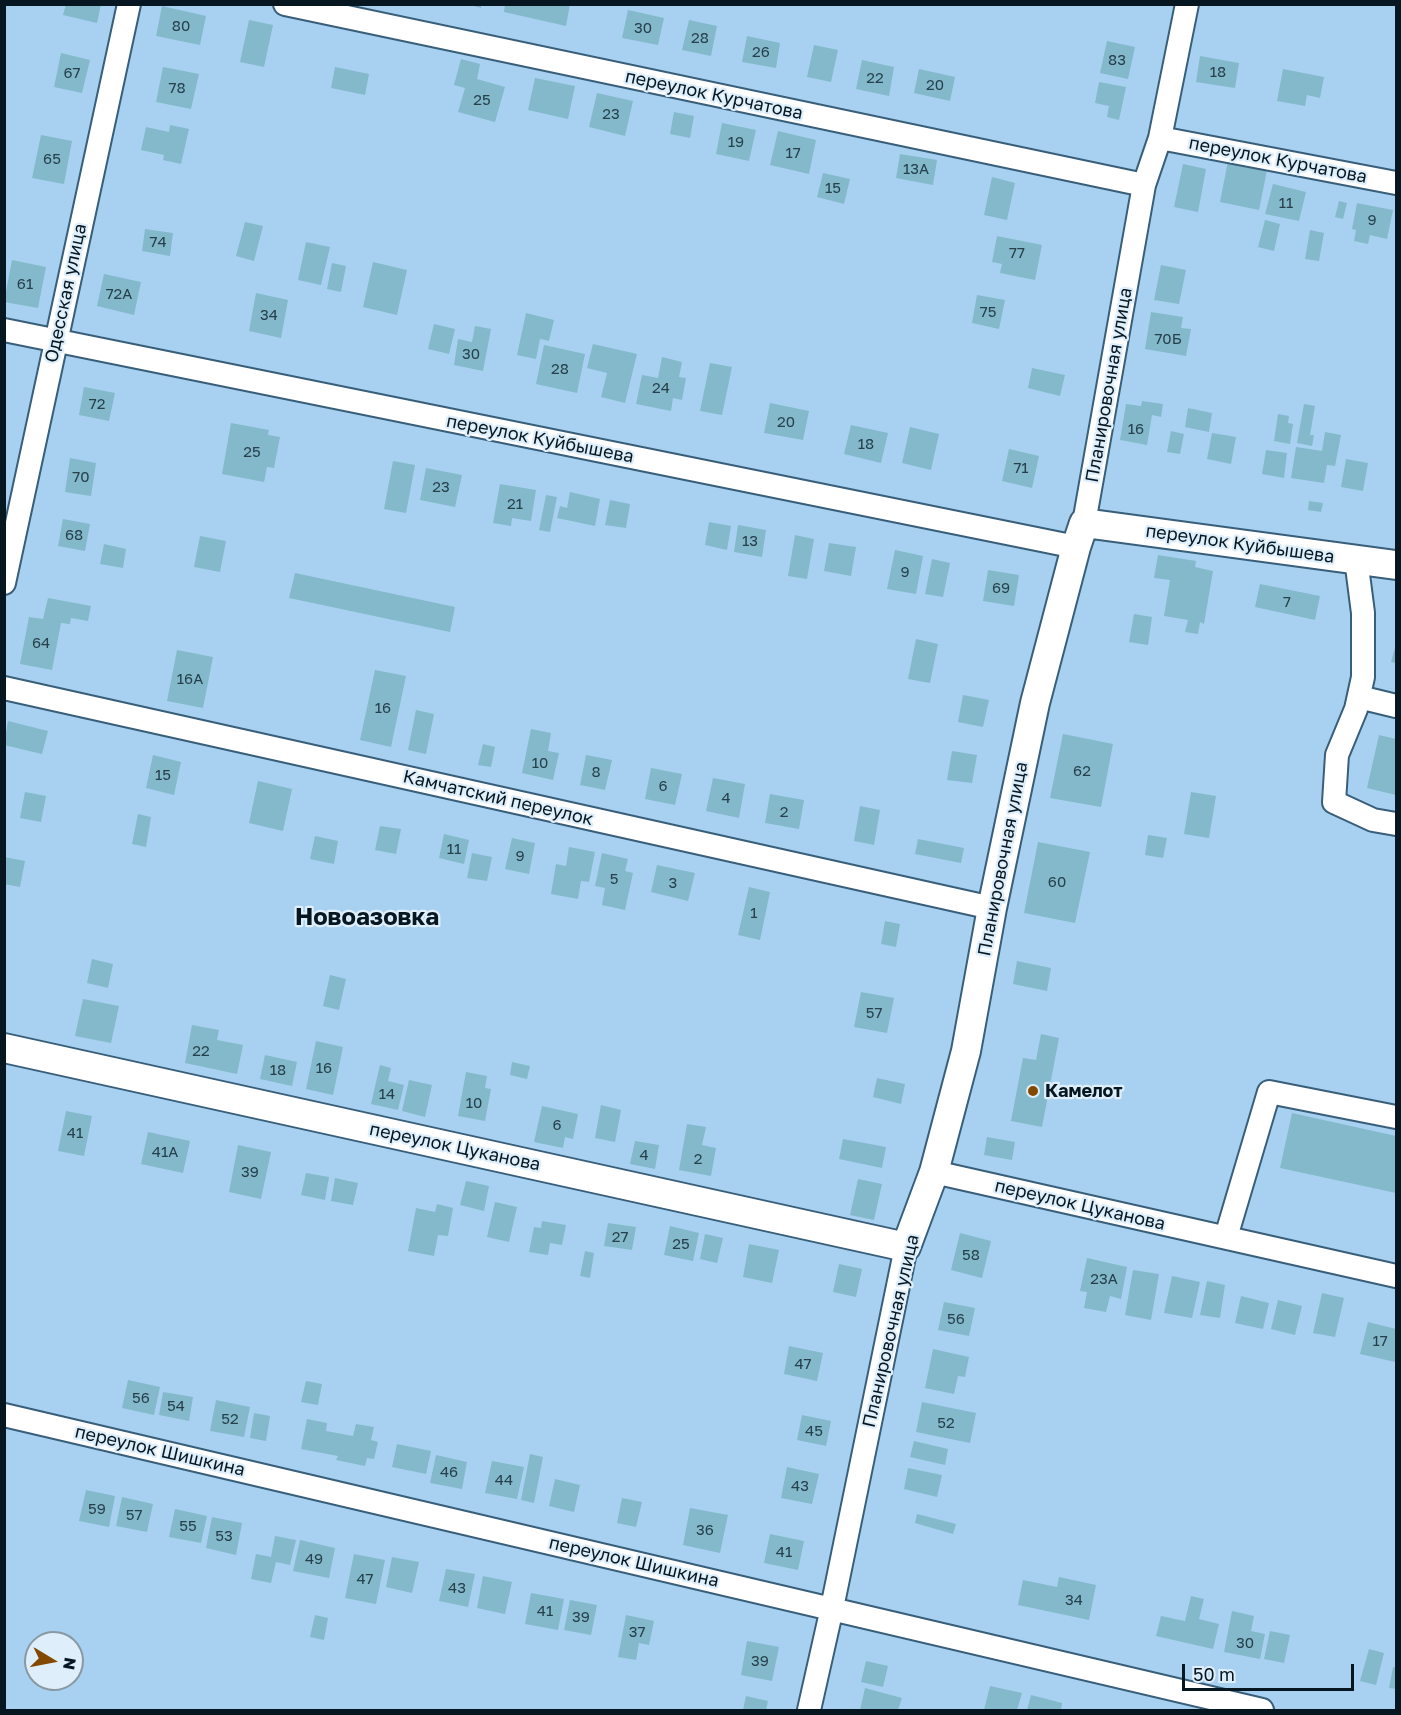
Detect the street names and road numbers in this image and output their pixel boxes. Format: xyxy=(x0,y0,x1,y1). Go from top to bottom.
street label: переулок Курчатова xyxy=(623,66,805,124)
street label: переулок Курчатова xyxy=(1187,132,1369,188)
street label: Одесская улица xyxy=(41,222,91,364)
street label: Планировочная улица xyxy=(1081,286,1137,484)
street label: переулок Куйбышева xyxy=(444,410,636,468)
street label: переулок Куйбышева xyxy=(1144,520,1336,568)
street label: Планировочная улица xyxy=(974,760,1032,958)
street label: Камчатский переулок xyxy=(401,766,595,830)
street label: переулок Цуканова xyxy=(368,1118,542,1176)
street label: переулок Цуканова xyxy=(993,1175,1167,1235)
street label: Планировочная улица xyxy=(858,1232,924,1430)
street label: переулок Шишкина xyxy=(73,1421,247,1481)
street label: переулок Шишкина xyxy=(547,1532,721,1592)

